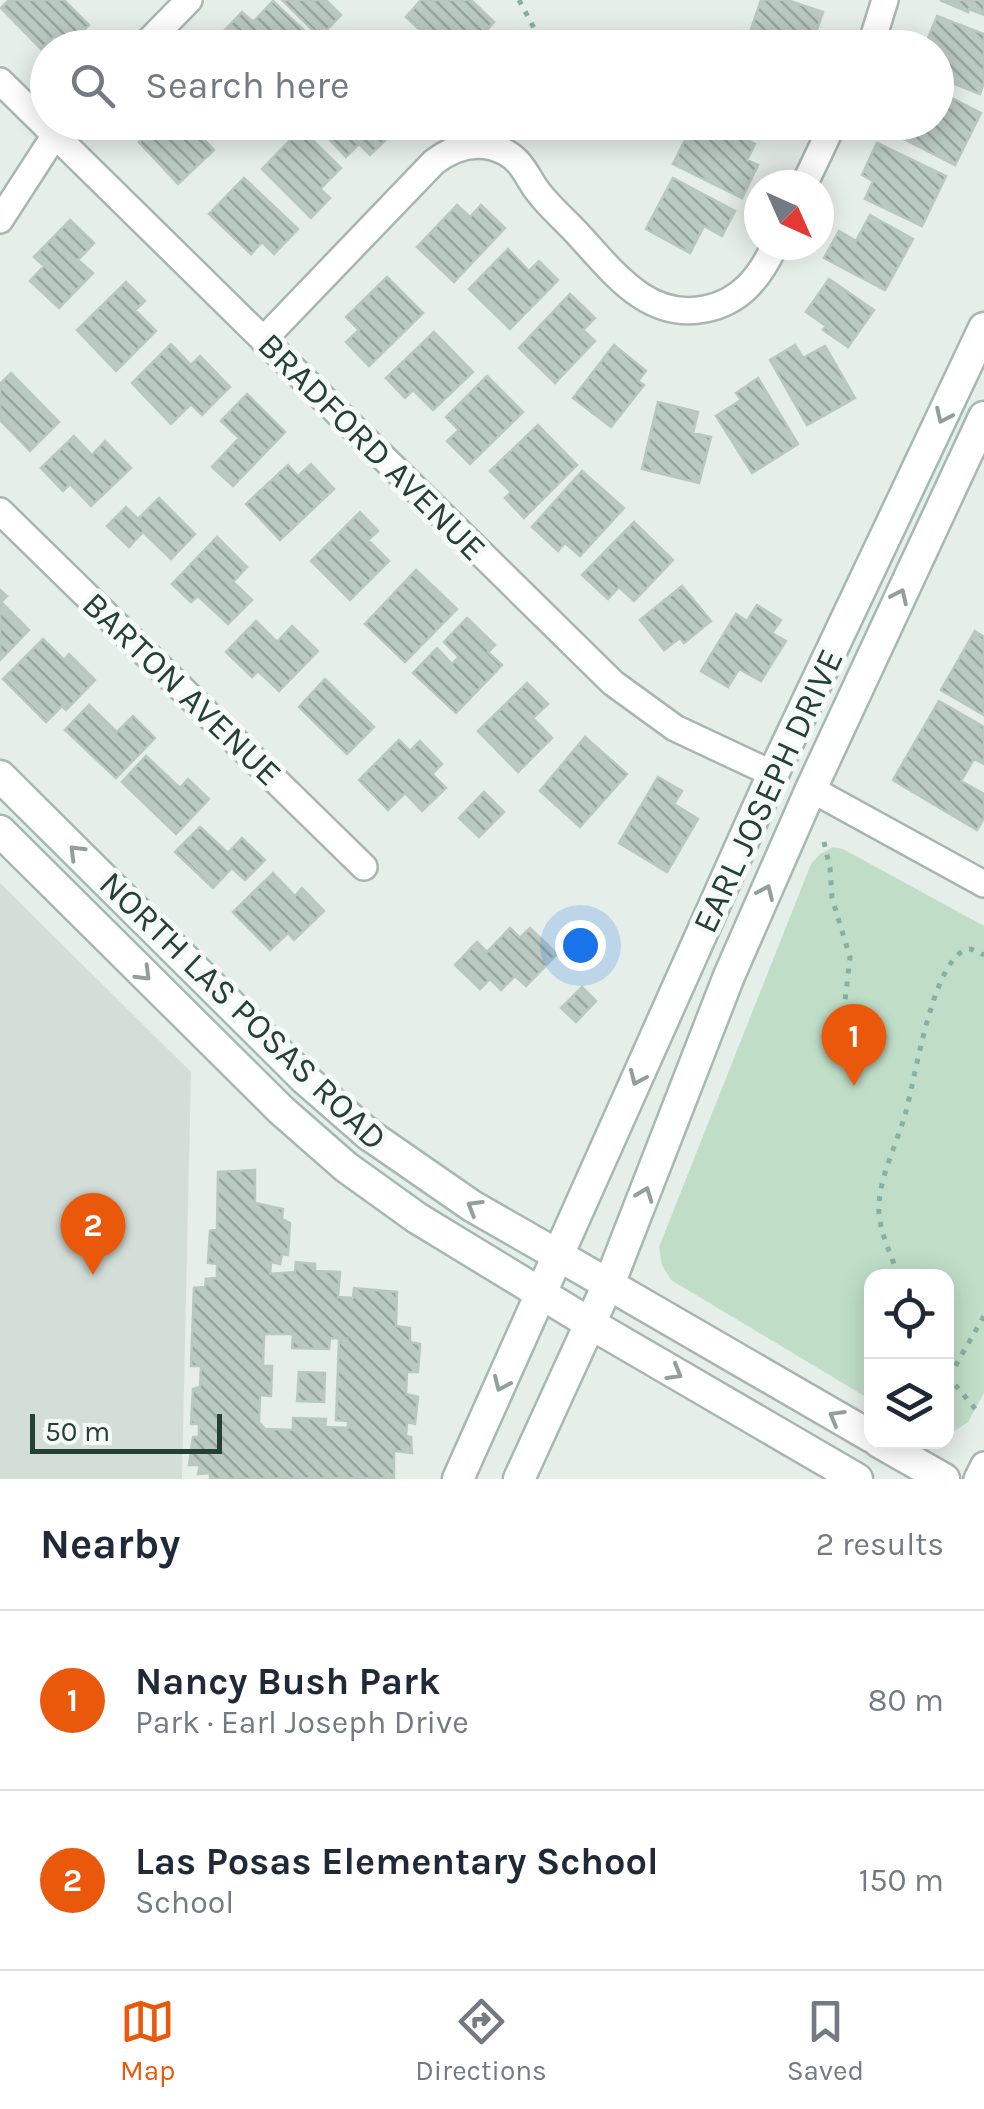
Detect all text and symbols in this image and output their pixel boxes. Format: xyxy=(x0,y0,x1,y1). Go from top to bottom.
search box xyxy=(30,30,954,140)
icon: search xyxy=(65,58,120,113)
text: Search here xyxy=(145,63,349,108)
north arrow xyxy=(744,170,834,260)
street label: BRADFORD AVENUE xyxy=(250,325,494,569)
one-way arrow xyxy=(935,406,955,424)
street label: BARTON AVENUE xyxy=(74,584,290,794)
one-way arrow xyxy=(888,588,908,606)
street label: EARL JOSEPH DRIVE xyxy=(684,643,852,939)
one-way arrow xyxy=(70,846,88,864)
street label: NORTH LAS POSAS ROAD xyxy=(91,863,395,1159)
one-way arrow xyxy=(754,884,774,902)
your location xyxy=(555,920,606,971)
one-way arrow xyxy=(132,962,150,980)
pin: 1 xyxy=(822,1004,886,1086)
one-way arrow xyxy=(629,1068,649,1086)
one-way arrow xyxy=(633,1186,654,1203)
pin: 2 xyxy=(61,1192,126,1275)
one-way arrow xyxy=(467,1200,485,1219)
map controls xyxy=(864,1269,954,1449)
button: locate xyxy=(864,1269,954,1359)
button: layers xyxy=(864,1359,954,1449)
one-way arrow xyxy=(664,1361,682,1380)
one-way arrow xyxy=(493,1374,513,1392)
scale bar xyxy=(30,1409,222,1454)
one-way arrow xyxy=(829,1410,847,1429)
text: 50 m xyxy=(45,1415,110,1448)
text: Nearby xyxy=(40,1519,180,1569)
text: 2 results xyxy=(816,1526,944,1563)
text: Nancy Bush Park xyxy=(135,1659,440,1704)
text: 1 xyxy=(67,1682,78,1719)
text: 80 m xyxy=(868,1682,944,1719)
text: Park · Earl Joseph Drive xyxy=(135,1704,469,1741)
text: Las Posas Elementary School xyxy=(135,1839,659,1884)
text: 2 xyxy=(63,1862,82,1899)
text: 150 m xyxy=(859,1862,944,1899)
text: School xyxy=(135,1884,234,1921)
tab: Map xyxy=(120,1994,175,2087)
tab: Directions xyxy=(415,1994,547,2087)
tab: Saved xyxy=(787,1994,864,2087)

